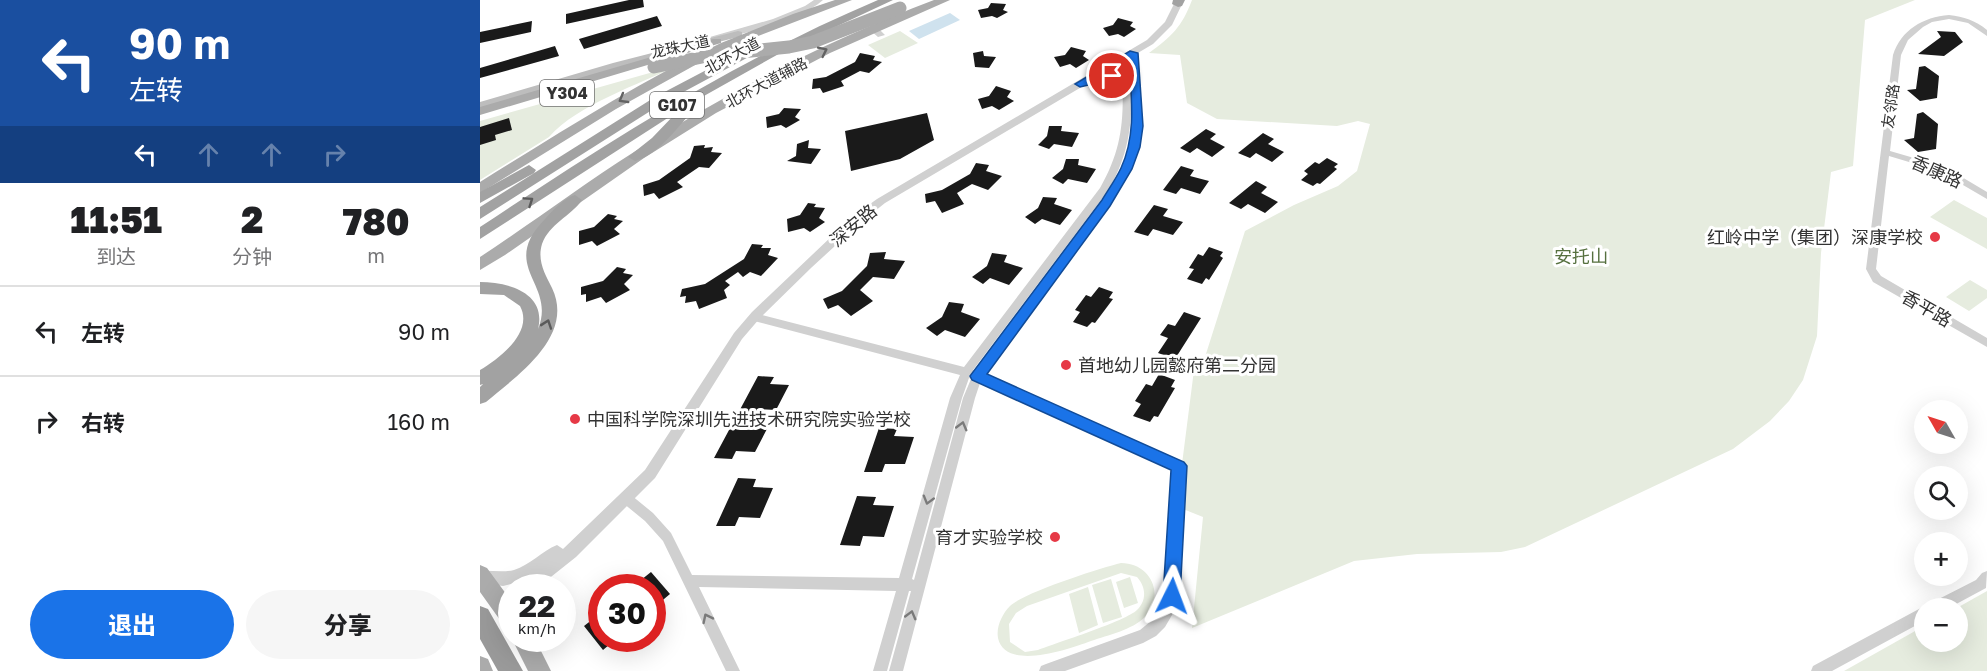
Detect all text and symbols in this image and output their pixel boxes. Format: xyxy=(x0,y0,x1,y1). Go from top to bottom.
text: 90 m xyxy=(129,18,230,68)
icon: left xyxy=(30,24,108,102)
street label: 龙珠大道 xyxy=(649,31,711,61)
street label: 北环大道 xyxy=(701,33,763,77)
one-way arrow xyxy=(817,47,828,59)
pin xyxy=(1086,50,1137,101)
street label: 北环大道辅路 xyxy=(722,53,810,111)
icon: arrive xyxy=(1095,59,1128,92)
text: 左转 xyxy=(129,74,183,106)
road number: Y304 xyxy=(540,80,594,106)
street label: 友邻路 xyxy=(1878,82,1902,130)
one-way arrow xyxy=(619,92,629,103)
road number: G107 xyxy=(650,92,704,118)
icon: left xyxy=(129,138,162,171)
icon: ahead xyxy=(192,138,225,171)
icon: ahead xyxy=(255,138,288,171)
icon: right xyxy=(318,138,351,171)
street label: 香康路 xyxy=(1908,150,1966,192)
one-way arrow xyxy=(522,197,533,208)
text: 11:51 xyxy=(70,198,162,241)
text: 2 xyxy=(241,198,263,241)
street label: 深安路 xyxy=(825,199,881,251)
text: 780 xyxy=(343,200,410,243)
place label: 红岭中学（集团）深康学校 xyxy=(1707,226,1923,248)
marker: 红岭中学（集团）深康学校 xyxy=(1928,230,1942,244)
text: m xyxy=(367,243,385,267)
text: 到达 xyxy=(96,244,136,268)
text: 分钟 xyxy=(232,244,272,268)
park label: 安托山 xyxy=(1554,245,1608,267)
street label: 香平路 xyxy=(1898,285,1956,331)
icon: left xyxy=(30,315,63,348)
text: 90 m xyxy=(398,318,450,345)
text: 左转 xyxy=(81,319,125,346)
one-way arrow xyxy=(540,319,553,329)
place label: 首地幼儿园懿府第二分园 xyxy=(1078,354,1276,376)
marker: 首地幼儿园懿府第二分园 xyxy=(1059,358,1073,372)
north arrow xyxy=(1914,400,1968,454)
map controls xyxy=(1914,400,1968,652)
icon: right xyxy=(30,405,63,438)
text: 160 m xyxy=(387,408,450,435)
place label: 中国科学院深圳先进技术研究院实验学校 xyxy=(587,408,911,430)
text: 右转 xyxy=(81,409,125,436)
marker: 中国科学院深圳先进技术研究院实验学校 xyxy=(568,412,582,426)
one-way arrow xyxy=(955,421,967,432)
button: search xyxy=(1914,466,1968,520)
one-way arrow xyxy=(923,494,935,505)
place label: 育才实验学校 xyxy=(935,526,1043,548)
marker: 育才实验学校 xyxy=(1048,530,1062,544)
button: + xyxy=(1914,532,1968,586)
position arrow xyxy=(1140,564,1204,628)
speed limit sign: 30 xyxy=(588,574,666,652)
text: 22 xyxy=(519,588,555,624)
button: 退出 xyxy=(30,590,234,659)
button: 分享 xyxy=(246,590,450,659)
button: − xyxy=(1914,598,1968,652)
one-way arrow xyxy=(904,610,917,620)
one-way arrow xyxy=(703,614,714,625)
text: km/h xyxy=(518,619,556,637)

